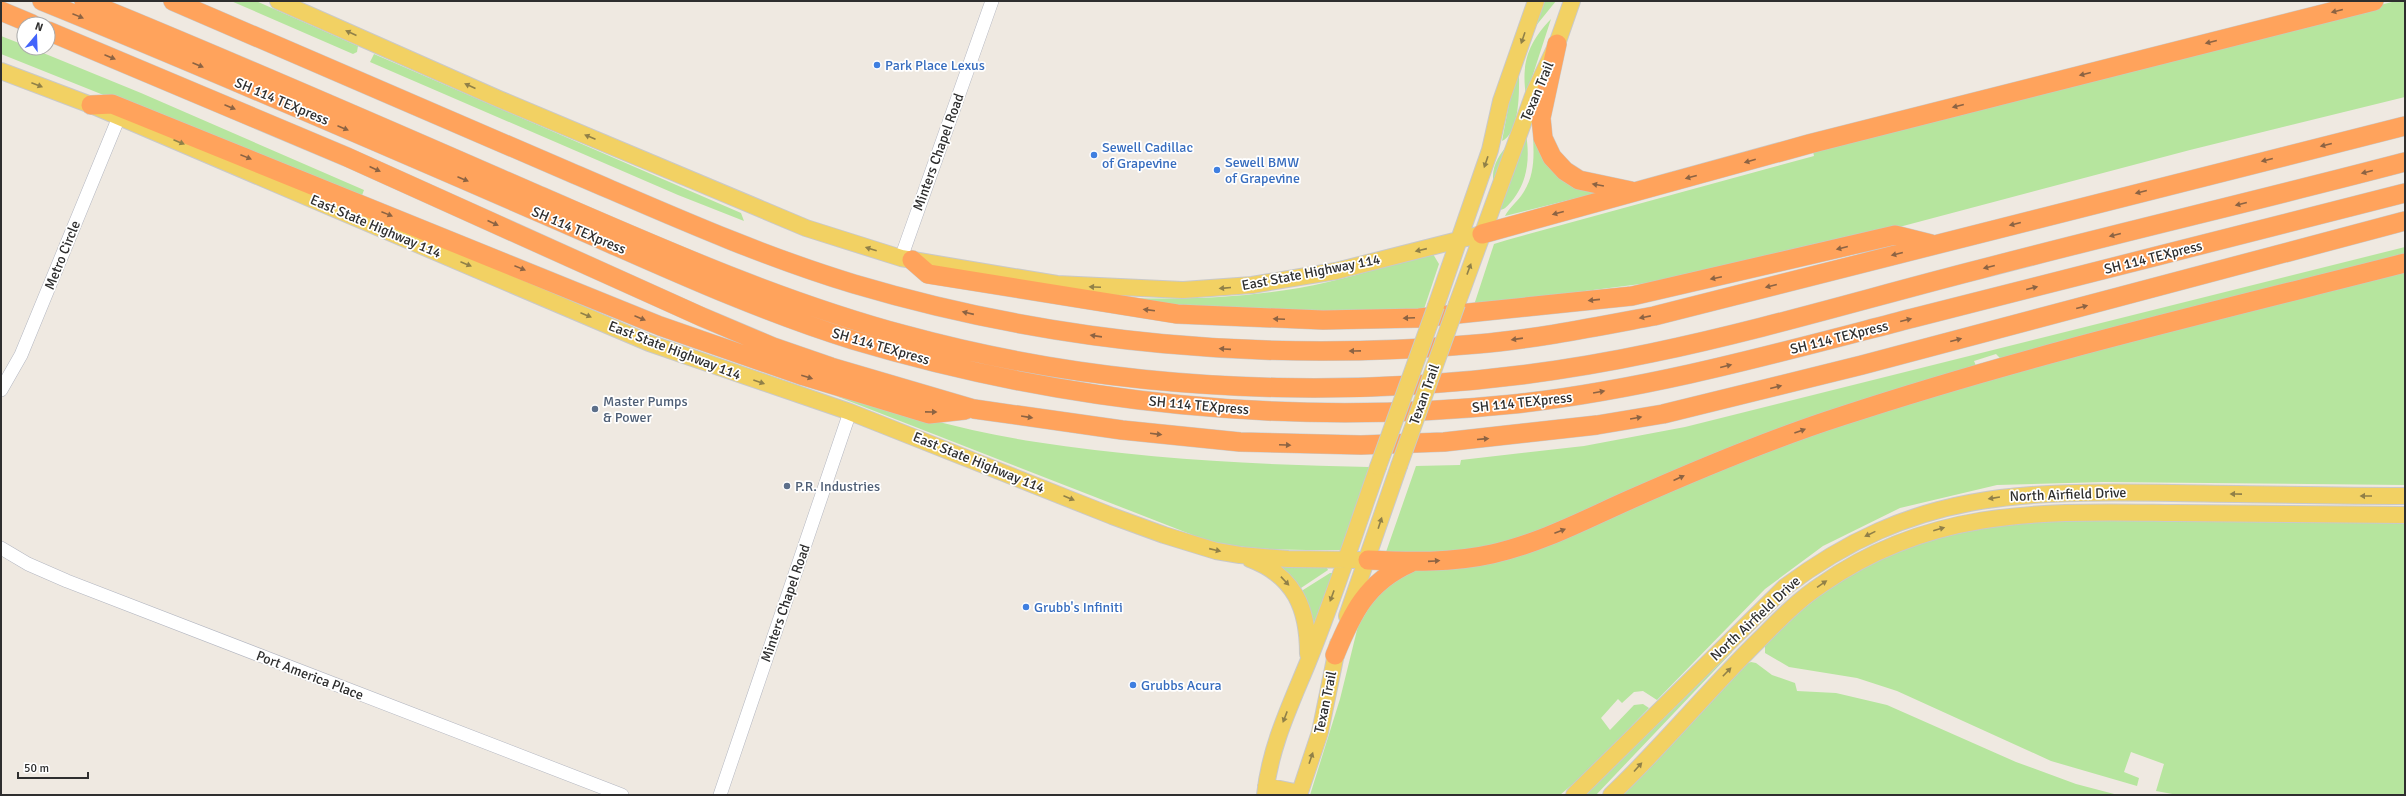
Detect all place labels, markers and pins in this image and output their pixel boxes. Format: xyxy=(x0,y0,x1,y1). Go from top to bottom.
place label: Park Place Lexus xyxy=(885,57,985,74)
marker: Park Place Lexus xyxy=(872,60,882,70)
place label: Sewell Cadillac of Grapevine xyxy=(1102,139,1193,172)
marker: Sewell Cadillac of Grapevine xyxy=(1089,150,1099,160)
place label: Sewell BMW of Grapevine xyxy=(1225,154,1300,187)
marker: Sewell BMW of Grapevine xyxy=(1212,165,1222,175)
place label: Master Pumps & Power xyxy=(603,393,688,426)
marker: Master Pumps & Power xyxy=(590,404,600,414)
place label: P.R. Industries xyxy=(795,478,880,495)
marker: P.R. Industries xyxy=(782,481,792,491)
place label: Grubb's Infiniti xyxy=(1034,599,1123,616)
marker: Grubb's Infiniti xyxy=(1021,602,1031,612)
place label: Grubbs Acura xyxy=(1141,677,1222,694)
marker: Grubbs Acura xyxy=(1128,680,1138,690)

